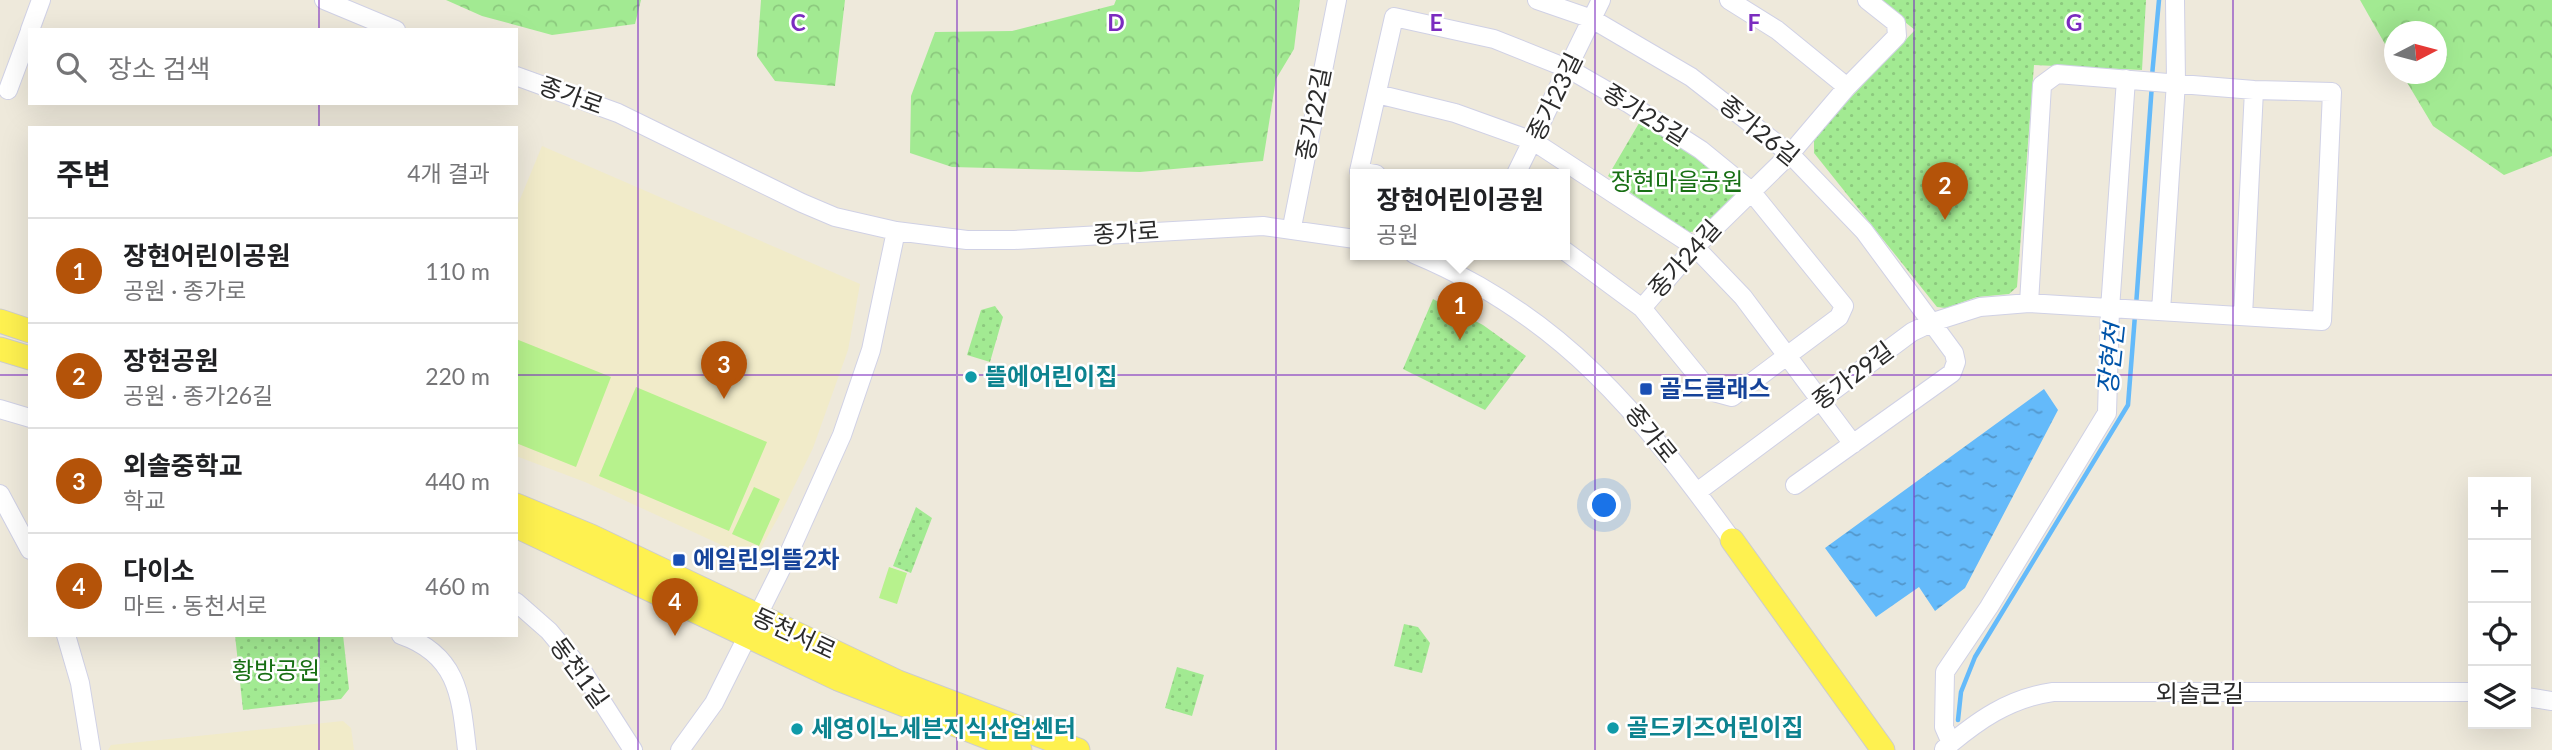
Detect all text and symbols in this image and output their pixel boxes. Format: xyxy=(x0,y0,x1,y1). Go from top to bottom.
text: C xyxy=(790,8,806,36)
text: D xyxy=(1107,8,1125,36)
text: E xyxy=(1429,8,1443,36)
text: F xyxy=(1747,8,1761,36)
text: G xyxy=(2066,8,2082,36)
north arrow xyxy=(2384,21,2447,84)
search box xyxy=(28,28,518,105)
icon: search xyxy=(52,48,90,86)
street label: 종가23길 xyxy=(1520,48,1587,145)
text: 장소 검색 xyxy=(108,52,210,84)
street label: 종가22길 xyxy=(1289,65,1336,163)
street label: 종가로 xyxy=(535,70,608,120)
street label: 종가25길 xyxy=(1598,77,1693,151)
street label: 종가26길 xyxy=(1714,89,1806,171)
text: 주변 xyxy=(56,155,111,191)
text: 4개 결과 xyxy=(407,159,490,187)
pin: 2 xyxy=(1922,162,1968,220)
park label: 장현마을공원 xyxy=(1611,166,1743,195)
popup xyxy=(1350,169,1570,260)
text: 장현어린이공원 xyxy=(1376,183,1544,215)
street label: 종가24길 xyxy=(1642,213,1726,303)
street label: 종가로 xyxy=(1092,215,1160,248)
text: 공원 xyxy=(1376,220,1419,248)
text: 장현어린이공원 xyxy=(123,239,290,271)
text: 1 xyxy=(72,257,86,285)
text: 110 m xyxy=(425,257,490,285)
text: 공원 · 종가로 xyxy=(123,276,247,304)
pin: 1 xyxy=(1437,282,1483,340)
water label: 장현천 xyxy=(2090,318,2130,396)
street label: 종가29길 xyxy=(1806,335,1898,415)
pin: 3 xyxy=(701,341,747,399)
text: 장현공원 xyxy=(123,344,219,376)
place label: 뜰에어린이집 xyxy=(985,361,1117,390)
text: 2 xyxy=(72,362,86,390)
text: 220 m xyxy=(425,362,490,390)
marker: 뜰에어린이집 xyxy=(963,369,979,385)
place label: 골드클래스 xyxy=(1660,373,1770,402)
text: 공원 · 종가26길 xyxy=(123,381,273,409)
marker: 골드클래스 xyxy=(1638,381,1654,397)
street label: 종가로 xyxy=(1620,398,1684,468)
text: 외솔중학교 xyxy=(123,449,243,481)
text: 3 xyxy=(72,467,86,495)
text: 440 m xyxy=(425,467,490,495)
map controls xyxy=(2468,477,2531,729)
button: + xyxy=(2468,477,2531,540)
text: 학교 xyxy=(123,486,165,514)
your location xyxy=(1587,488,1621,522)
button: − xyxy=(2468,540,2531,603)
place label: 에일린의뜰2차 xyxy=(693,544,839,573)
marker: 에일린의뜰2차 xyxy=(671,552,687,568)
text: 다이소 xyxy=(123,554,195,586)
text: 4 xyxy=(72,572,86,600)
text: 460 m xyxy=(425,572,490,600)
pin: 4 xyxy=(652,578,698,636)
text: 마트 · 동천서로 xyxy=(123,591,268,619)
street label: 동천서로 xyxy=(748,601,841,664)
button: locate xyxy=(2468,603,2531,666)
street label: 동천1길 xyxy=(545,631,616,713)
park label: 황방공원 xyxy=(232,655,320,684)
button: layers xyxy=(2468,666,2531,729)
street label: 외솔큰길 xyxy=(2156,678,2244,707)
place label: 골드키즈어린이집 xyxy=(1627,712,1804,741)
place label: 세영이노세븐지식산업센터 xyxy=(811,713,1076,742)
marker: 골드키즈어린이집 xyxy=(1605,720,1621,736)
marker: 세영이노세븐지식산업센터 xyxy=(789,721,805,737)

